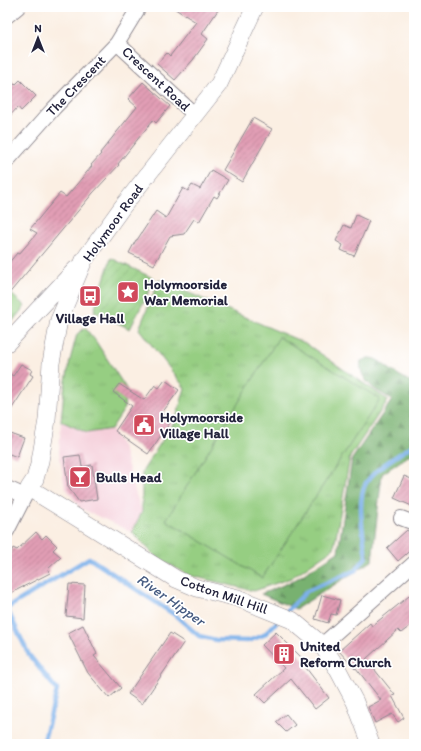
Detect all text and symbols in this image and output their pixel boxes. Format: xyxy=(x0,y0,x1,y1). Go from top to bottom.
north arrow xyxy=(18,18,58,58)
text: N xyxy=(34,22,42,35)
street label: Crescent Road xyxy=(118,43,194,115)
street label: The Crescent xyxy=(43,52,109,120)
street label: Holymoor Road xyxy=(79,180,147,265)
place label: Holymoorside War Memorial xyxy=(144,276,229,309)
place icon: Holymoorside War Memorial xyxy=(115,279,141,305)
bus stop icon: Village Hall xyxy=(77,283,103,309)
place label: Village Hall xyxy=(56,310,125,327)
place label: Holymoorside Village Hall xyxy=(160,409,243,442)
public building icon: Holymoorside Village Hall xyxy=(131,412,157,438)
bar icon: Bulls Head xyxy=(67,464,93,490)
place label: Bulls Head xyxy=(96,469,162,486)
water label: River Hipper xyxy=(134,570,210,631)
street label: Cotton Mill Hill xyxy=(178,572,270,618)
place label: United Reform Church xyxy=(300,638,392,671)
building icon: United Reform Church xyxy=(271,641,297,667)

